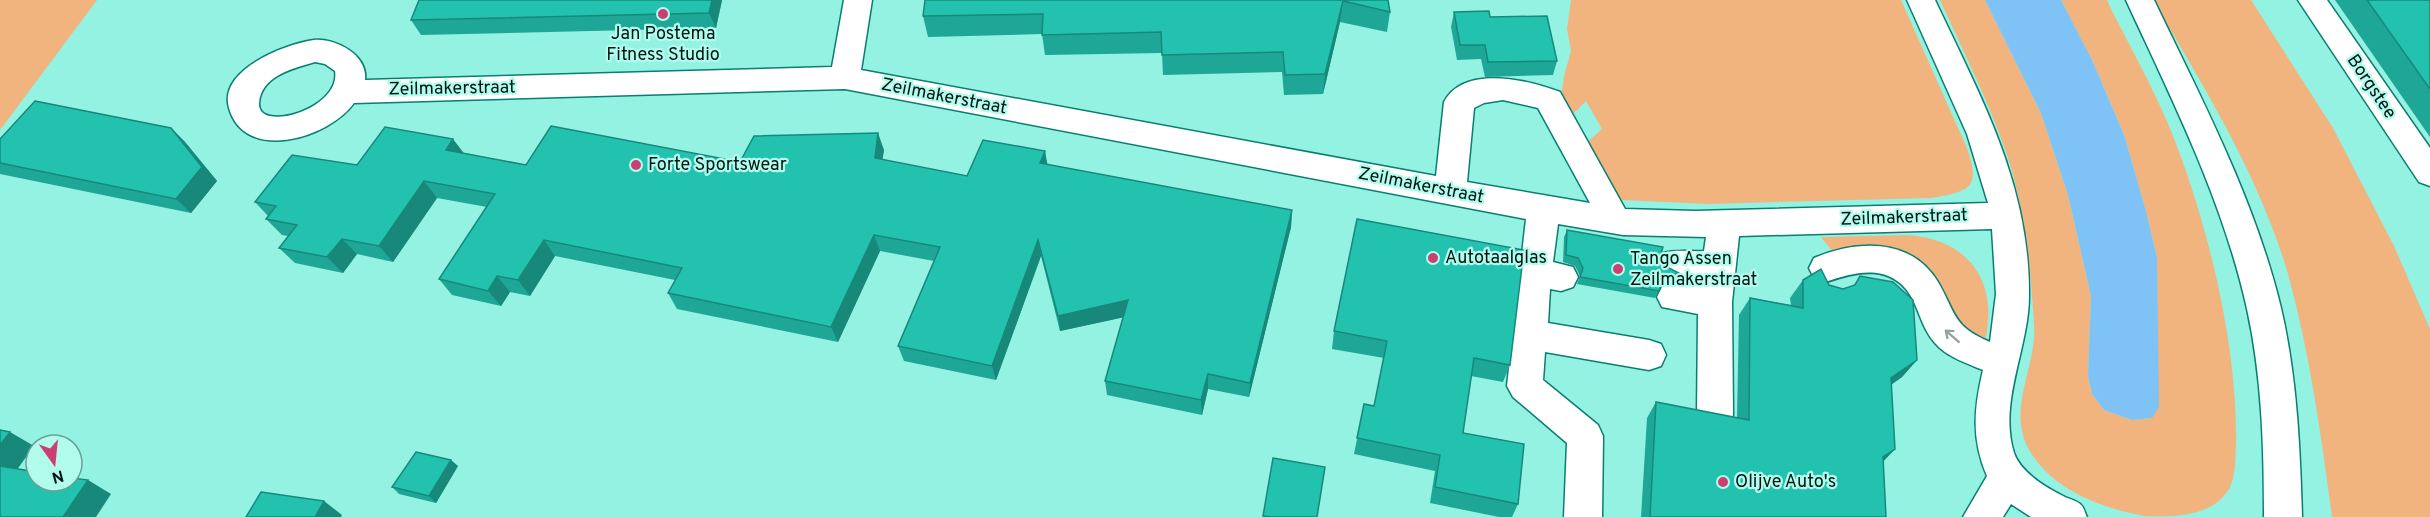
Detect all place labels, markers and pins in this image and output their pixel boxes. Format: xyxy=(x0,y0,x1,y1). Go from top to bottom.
marker: Jan Postema Fitness Studio xyxy=(656,7,670,21)
place label: Jan Postema Fitness Studio xyxy=(606,23,720,67)
place label: Forte Sportswear xyxy=(648,154,787,177)
marker: Forte Sportswear xyxy=(629,158,643,172)
place label: Autotaalglas xyxy=(1445,247,1547,270)
place label: Tango Assen Zeilmakerstraat xyxy=(1630,248,1757,292)
marker: Autotaalglas xyxy=(1426,251,1440,265)
marker: Tango Assen Zeilmakerstraat xyxy=(1611,262,1625,276)
place label: Olijve Auto's xyxy=(1735,471,1836,494)
marker: Olijve Auto's xyxy=(1716,475,1730,489)

